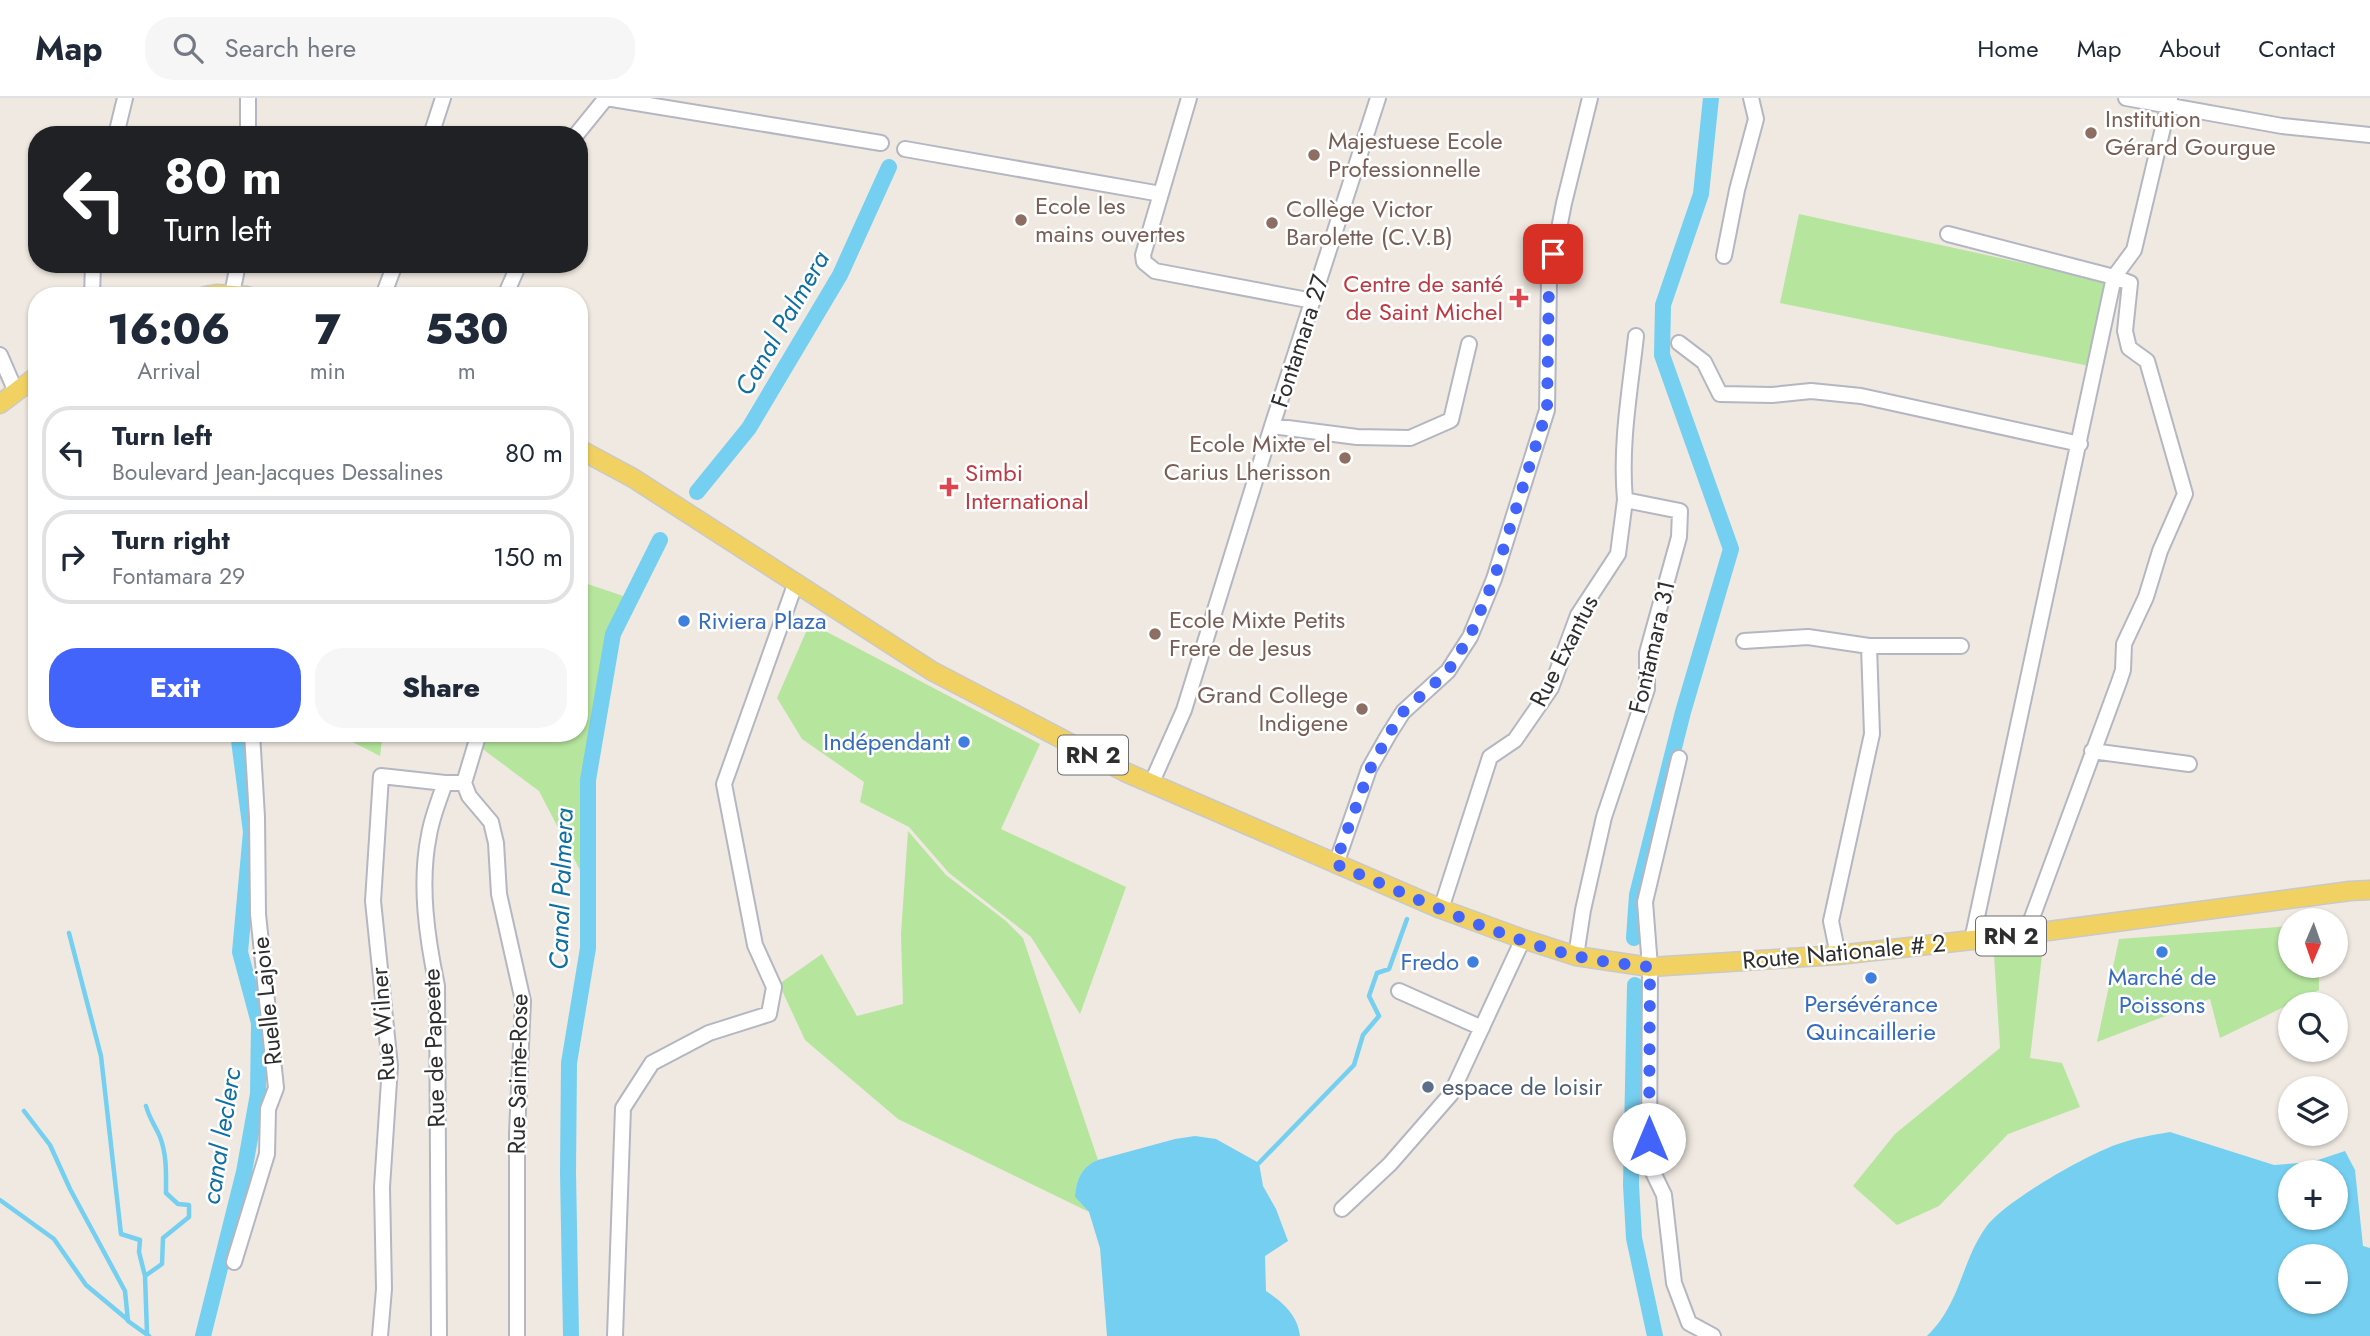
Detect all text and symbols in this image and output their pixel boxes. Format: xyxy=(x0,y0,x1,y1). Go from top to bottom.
search box xyxy=(145,17,635,80)
text: Map xyxy=(35,25,103,72)
icon: search xyxy=(169,29,207,67)
text: Search here xyxy=(225,29,356,67)
text: Home xyxy=(1977,31,2039,66)
text: Map xyxy=(2077,31,2121,66)
text: About xyxy=(2159,31,2220,66)
text: Contact xyxy=(2258,31,2335,66)
place label: Institution Gérard Gourgue xyxy=(2105,101,2276,164)
place label: Majestuese Ecole Professionnelle xyxy=(1328,123,1503,186)
marker: Institution Gérard Gourgue xyxy=(2083,125,2099,141)
text: 80 m xyxy=(164,142,282,212)
marker: Majestuese Ecole Professionnelle xyxy=(1306,147,1322,163)
icon: left xyxy=(49,154,140,245)
place label: Ecole les mains ouvertes xyxy=(1035,188,1185,251)
place label: Collège Victor Barolette (C.V.B) xyxy=(1286,191,1453,254)
text: Turn left xyxy=(164,207,271,253)
marker: Ecole les mains ouvertes xyxy=(1013,212,1029,228)
marker: Collège Victor Barolette (C.V.B) xyxy=(1264,215,1280,231)
pin xyxy=(1523,224,1583,284)
icon: arrive xyxy=(1534,235,1572,273)
water label: Canal Palmera xyxy=(725,243,839,403)
place label: Centre de santé de Saint Michel xyxy=(1343,266,1503,329)
street label: Fontamara 27 xyxy=(1262,270,1338,412)
marker: Centre de santé de Saint Michel xyxy=(1509,288,1529,308)
text: 16:06 xyxy=(107,299,230,360)
text: 7 xyxy=(315,299,341,360)
text: 530 xyxy=(425,299,509,360)
text: Arrival xyxy=(137,354,201,388)
text: min xyxy=(310,354,346,388)
text: m xyxy=(458,354,476,388)
text: Turn left xyxy=(112,417,212,455)
place label: Ecole Mixte el Carius Lherisson xyxy=(1164,426,1331,489)
icon: left xyxy=(53,434,91,472)
text: 80 m xyxy=(505,434,563,472)
marker: Ecole Mixte el Carius Lherisson xyxy=(1337,450,1353,466)
text: Boulevard Jean-Jacques Dessalines xyxy=(112,455,443,489)
place label: Simbi International xyxy=(965,455,1089,518)
marker: Simbi International xyxy=(939,477,959,497)
text: Turn right xyxy=(112,521,230,559)
icon: right xyxy=(53,538,91,576)
text: 150 m xyxy=(493,538,563,576)
text: Fontamara 29 xyxy=(112,559,245,593)
street label: Fontamara 31 xyxy=(1619,577,1684,717)
street label: Rue Exantus xyxy=(1520,589,1607,713)
place label: Ecole Mixte Petits Frere de Jesus xyxy=(1169,602,1345,665)
place label: Riviera Plaza xyxy=(698,603,827,638)
marker: Riviera Plaza xyxy=(676,613,692,629)
marker: Ecole Mixte Petits Frere de Jesus xyxy=(1147,626,1163,642)
button: Exit xyxy=(49,648,301,728)
button: Share xyxy=(315,648,567,728)
place label: Grand College Indigene xyxy=(1197,677,1348,740)
marker: Grand College Indigene xyxy=(1354,701,1370,717)
place label: Indépendant xyxy=(823,724,950,759)
marker: Indépendant xyxy=(956,734,972,750)
road number: RN 2 xyxy=(1058,736,1128,775)
water label: Canal Palmera xyxy=(539,807,583,971)
north arrow xyxy=(2278,908,2348,978)
map controls xyxy=(2278,908,2348,1314)
road number: RN 2 xyxy=(1976,916,2046,956)
street label: Route Nationale # 2 xyxy=(1741,925,1947,978)
street label: Ruelle Lajoie xyxy=(242,935,291,1067)
place label: Fredo xyxy=(1400,944,1459,979)
marker: Marché de Poissons xyxy=(2154,944,2170,960)
marker: Fredo xyxy=(1465,954,1481,970)
place label: Marché de Poissons xyxy=(2108,959,2216,1022)
street label: Rue Wilner xyxy=(361,965,404,1082)
street label: Rue de Papeete xyxy=(413,968,454,1128)
marker: Persévérance Quincaillerie xyxy=(1863,970,1879,986)
place label: Persévérance Quincaillerie xyxy=(1804,986,1938,1049)
button: search xyxy=(2278,992,2348,1062)
street label: Rue Sainte-Rose xyxy=(499,993,536,1155)
water label: canal leclerc xyxy=(191,1064,251,1207)
place label: espace de loisir xyxy=(1442,1069,1603,1104)
button: layers xyxy=(2278,1076,2348,1146)
marker: espace de loisir xyxy=(1420,1079,1436,1095)
position arrow xyxy=(1612,1102,1686,1176)
button: + xyxy=(2278,1160,2348,1230)
button: − xyxy=(2278,1244,2348,1314)

